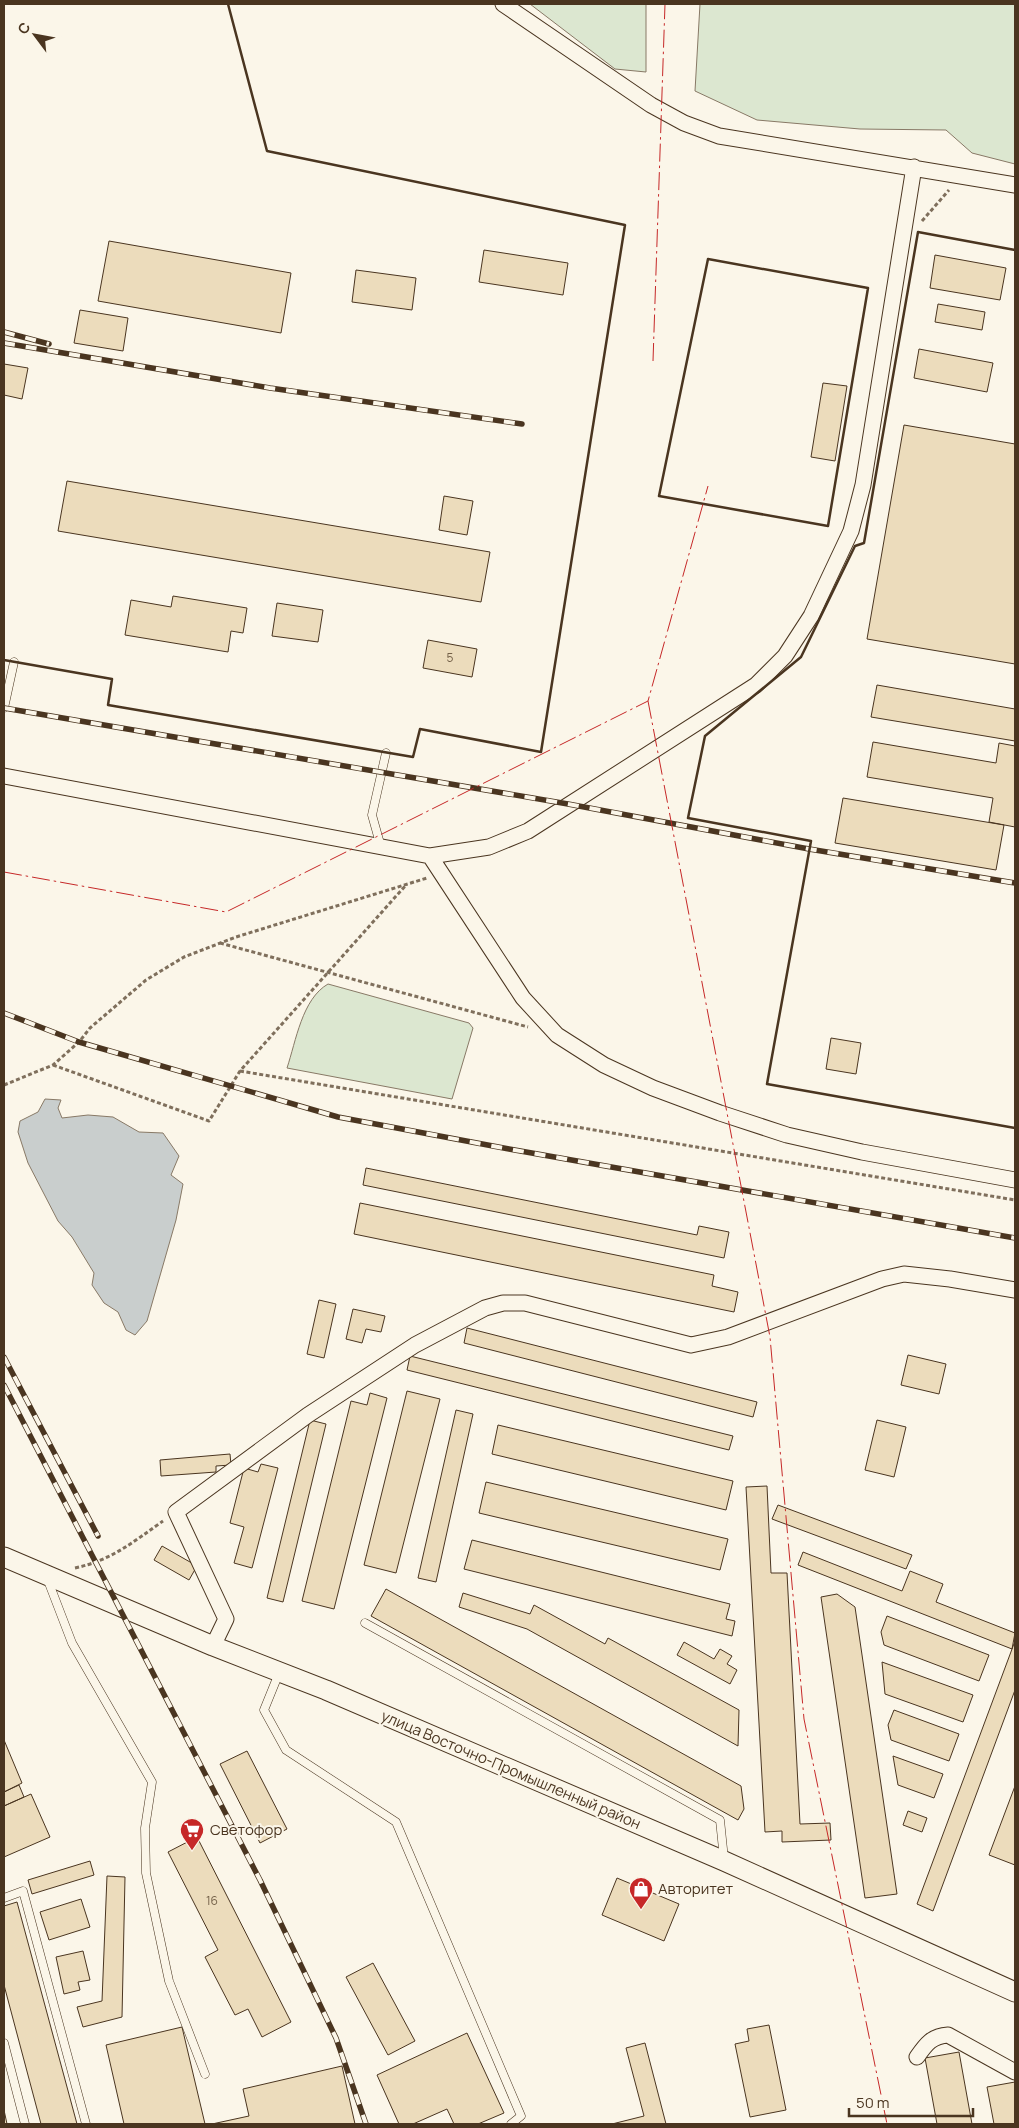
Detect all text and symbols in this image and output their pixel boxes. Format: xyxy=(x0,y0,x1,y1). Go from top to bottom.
north arrow xyxy=(10,10,60,60)
text: С xyxy=(13,18,34,37)
house number: 5 xyxy=(447,649,454,666)
street label: улица Восточно-Промышленный район xyxy=(378,1705,644,1834)
supermarket icon: Светофор xyxy=(179,1817,205,1851)
place label: Светофор xyxy=(210,1819,282,1840)
shop icon: Авторитет xyxy=(628,1876,654,1910)
place label: Авторитет xyxy=(658,1878,734,1899)
house number: 16 xyxy=(206,1892,218,1909)
scale bar xyxy=(849,2086,973,2118)
text: 50 m xyxy=(856,2092,890,2113)

